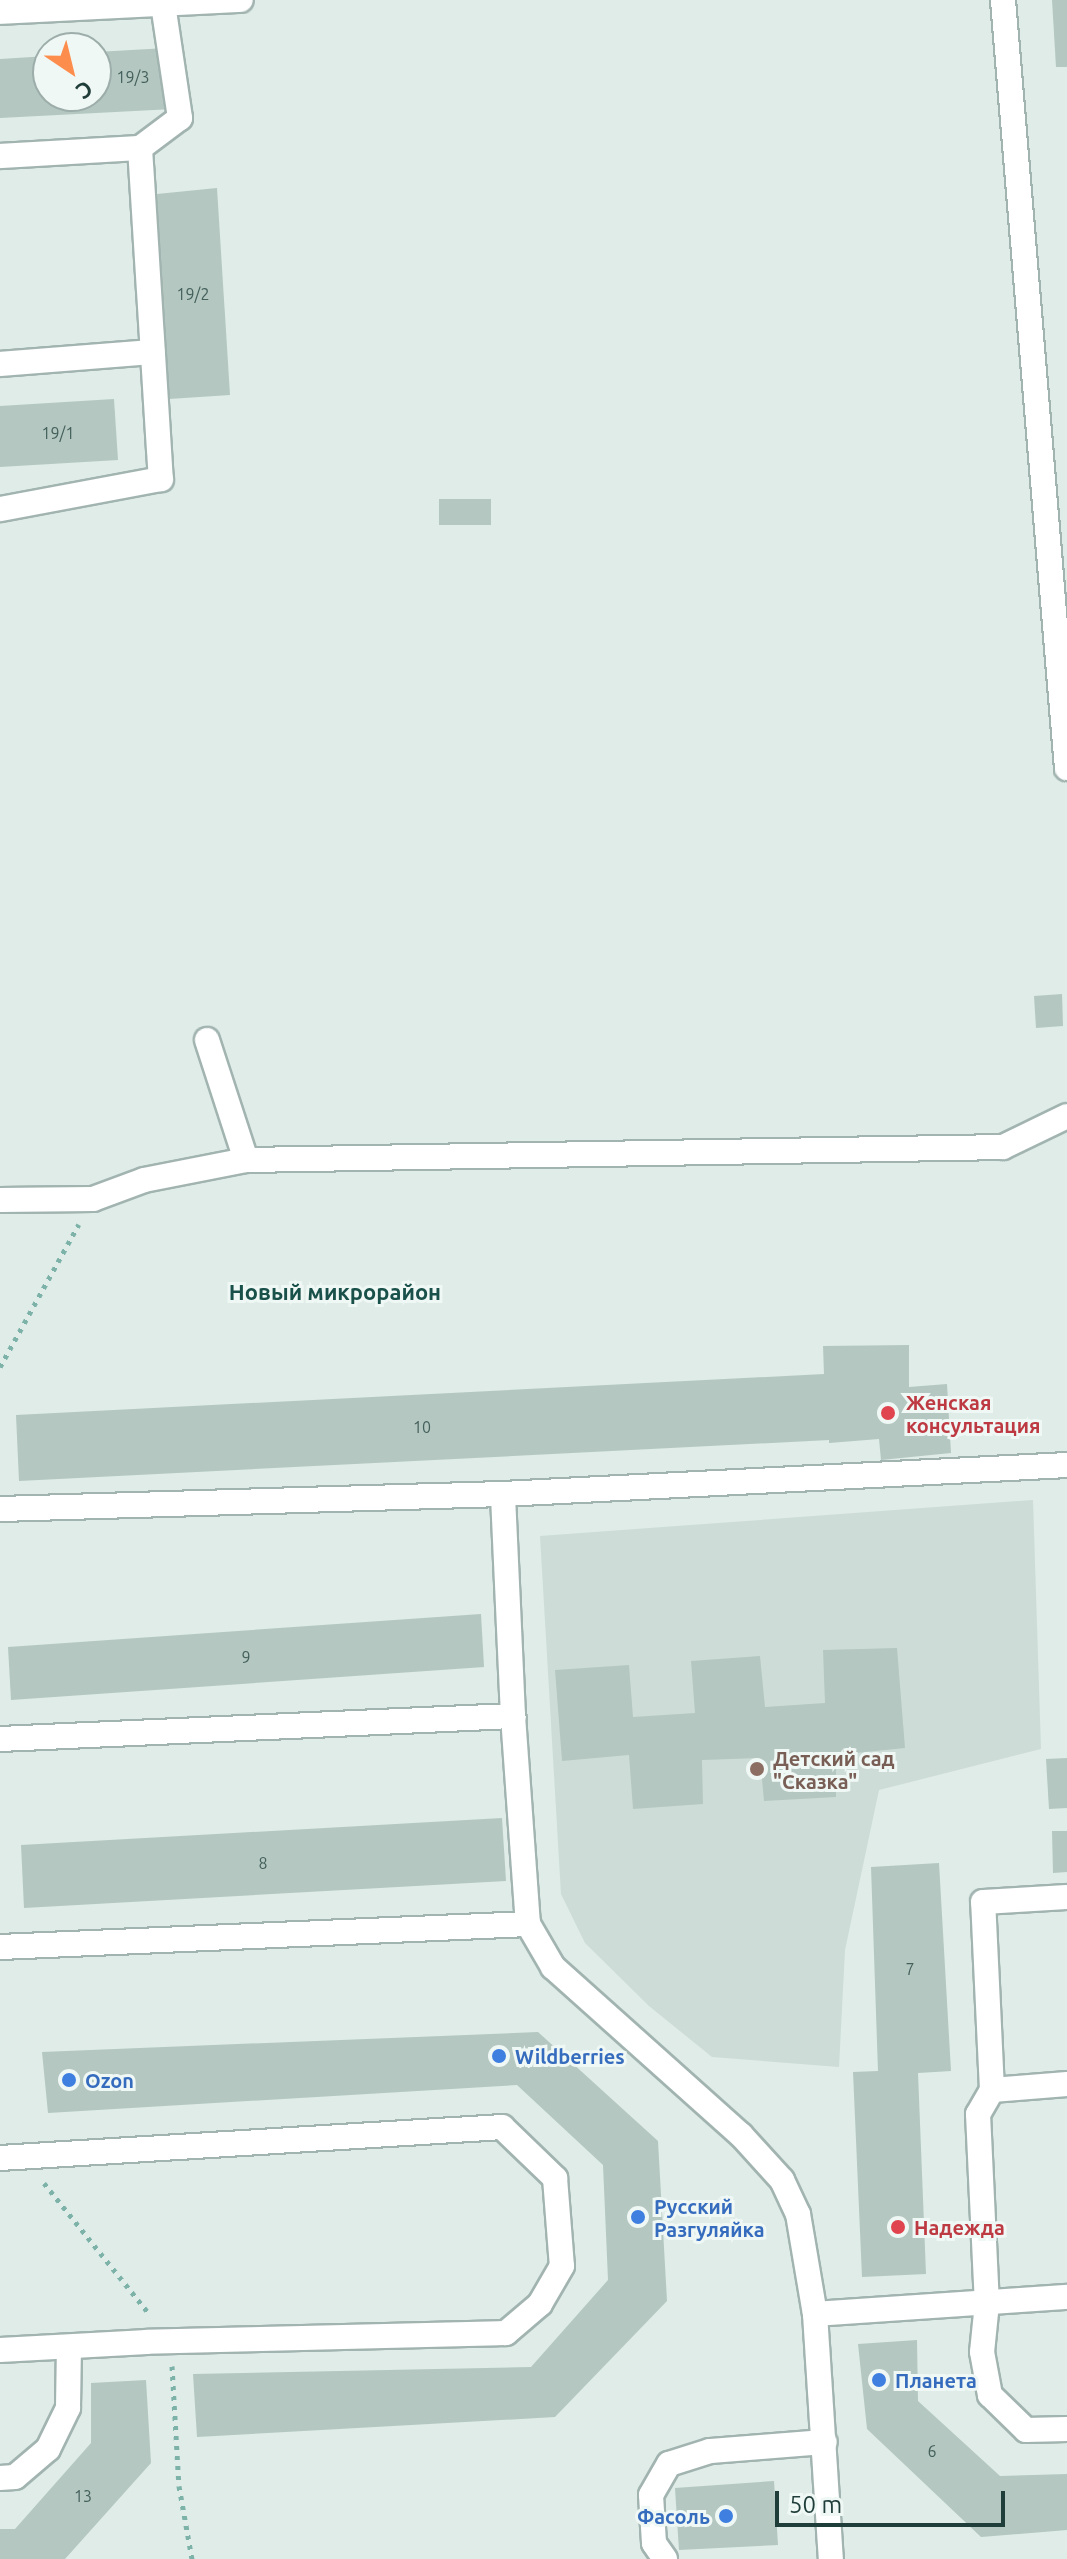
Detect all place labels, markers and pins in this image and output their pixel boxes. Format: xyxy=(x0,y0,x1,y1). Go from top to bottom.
place label: Женская консультация xyxy=(906,1390,1040,1437)
marker: Женская консультация xyxy=(877,1402,899,1424)
place label: Детский сад "Сказка" xyxy=(773,1746,895,1793)
marker: Детский сад "Сказка" xyxy=(748,1760,766,1778)
place label: Wildberries xyxy=(515,2044,625,2068)
marker: Wildberries xyxy=(490,2047,508,2065)
place label: Ozon xyxy=(85,2068,134,2092)
marker: Ozon xyxy=(60,2071,78,2089)
place label: Русский Разгуляйка xyxy=(654,2194,765,2241)
marker: Русский Разгуляйка xyxy=(629,2208,647,2226)
place label: Надежда xyxy=(914,2215,1005,2239)
marker: Надежда xyxy=(889,2218,907,2236)
place label: Планета xyxy=(895,2368,977,2392)
marker: Планета xyxy=(870,2371,888,2389)
place label: Фасоль xyxy=(637,2504,710,2528)
marker: Фасоль xyxy=(717,2507,735,2525)

